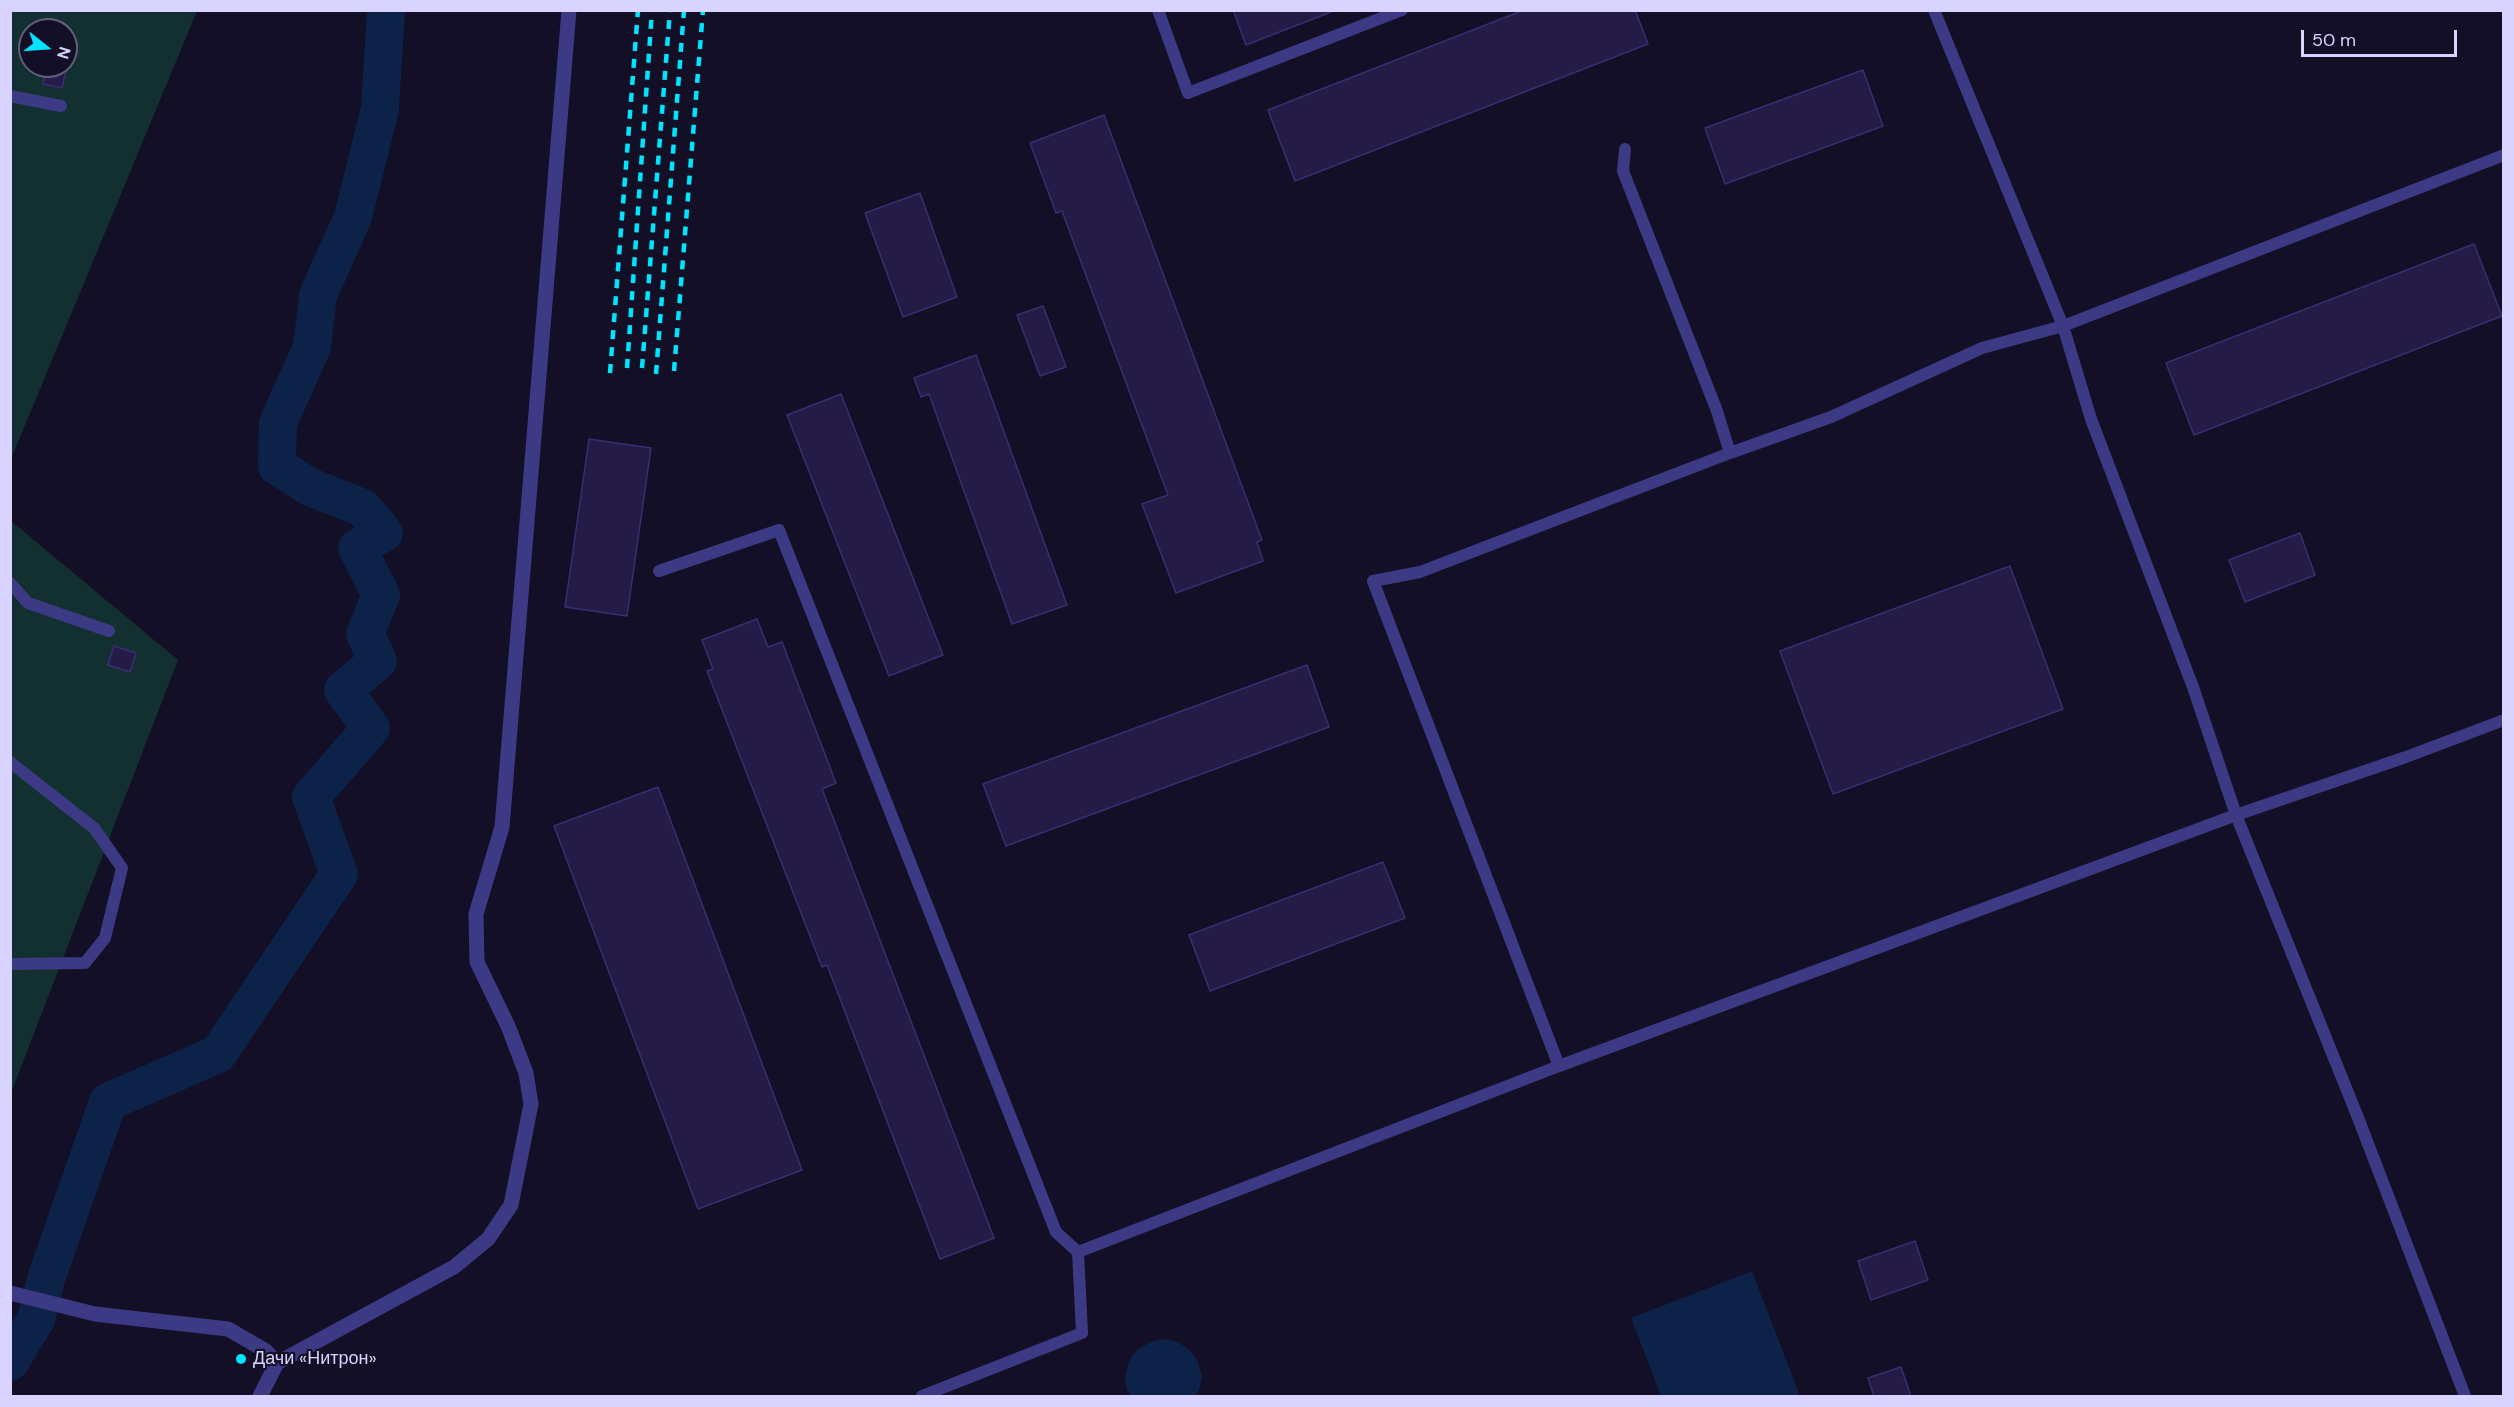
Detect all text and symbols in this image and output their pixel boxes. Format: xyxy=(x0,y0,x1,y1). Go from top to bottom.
north arrow xyxy=(18,18,78,78)
scale bar xyxy=(2304,18,2460,56)
text: 50 m xyxy=(2312,28,2356,52)
text: N xyxy=(52,44,76,61)
place label: Дачи «Нитрон» xyxy=(253,1348,377,1370)
marker: Дачи «Нитрон» xyxy=(234,1352,248,1366)

